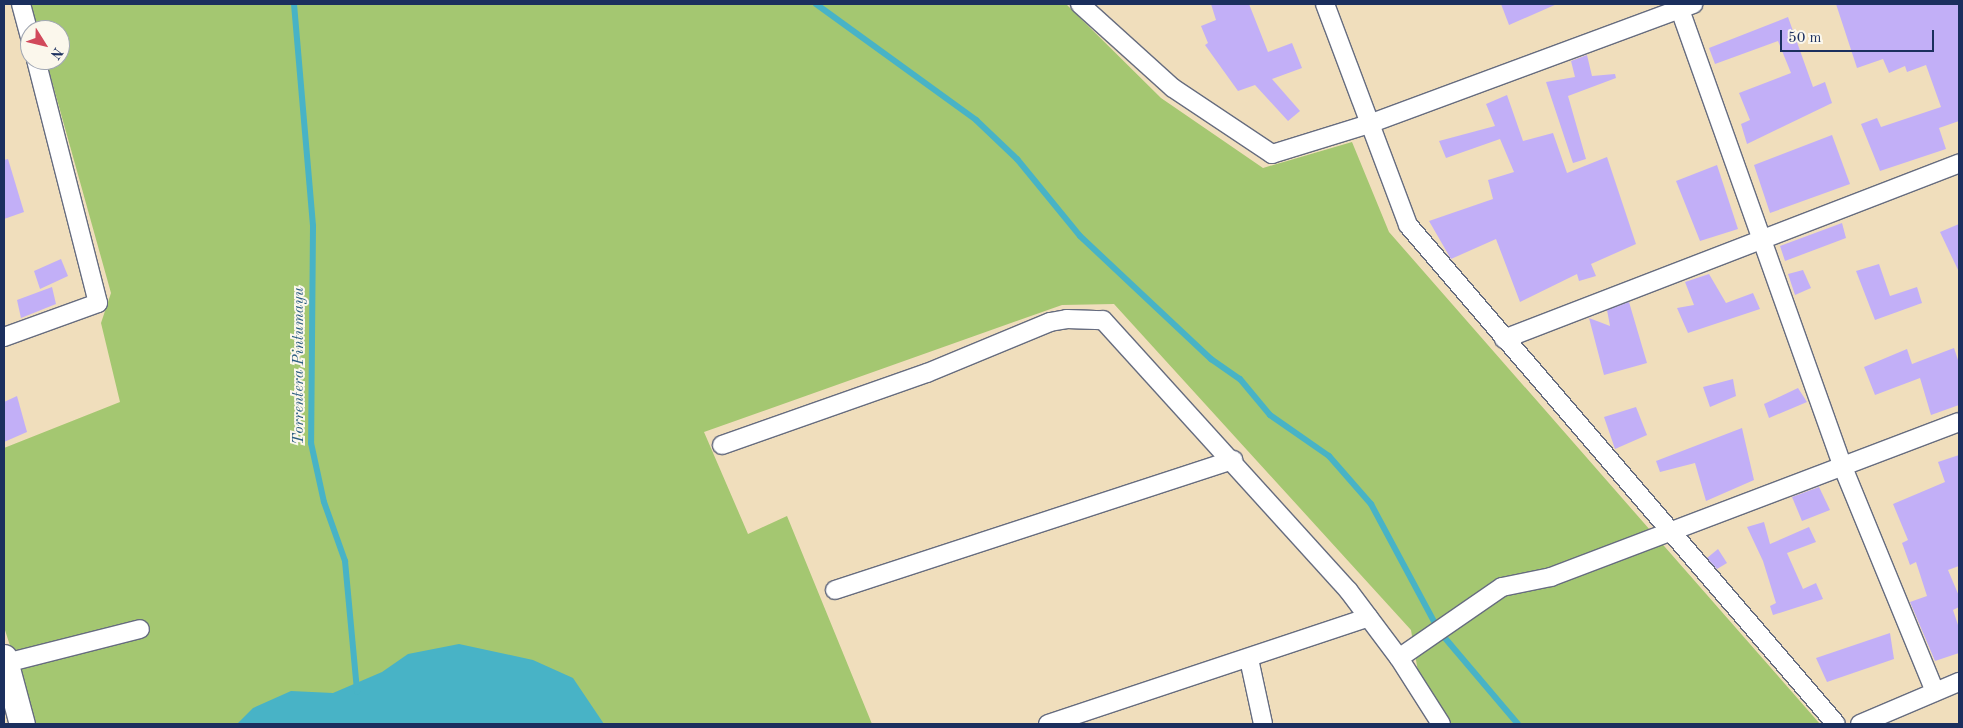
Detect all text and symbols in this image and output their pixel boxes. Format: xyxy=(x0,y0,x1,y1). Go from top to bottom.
north arrow xyxy=(20,20,70,70)
scale bar xyxy=(1783,20,1937,52)
text: 50 m xyxy=(1788,31,1822,46)
text: N xyxy=(48,45,65,62)
water label: Torrentera Pintumayu xyxy=(289,287,309,445)

